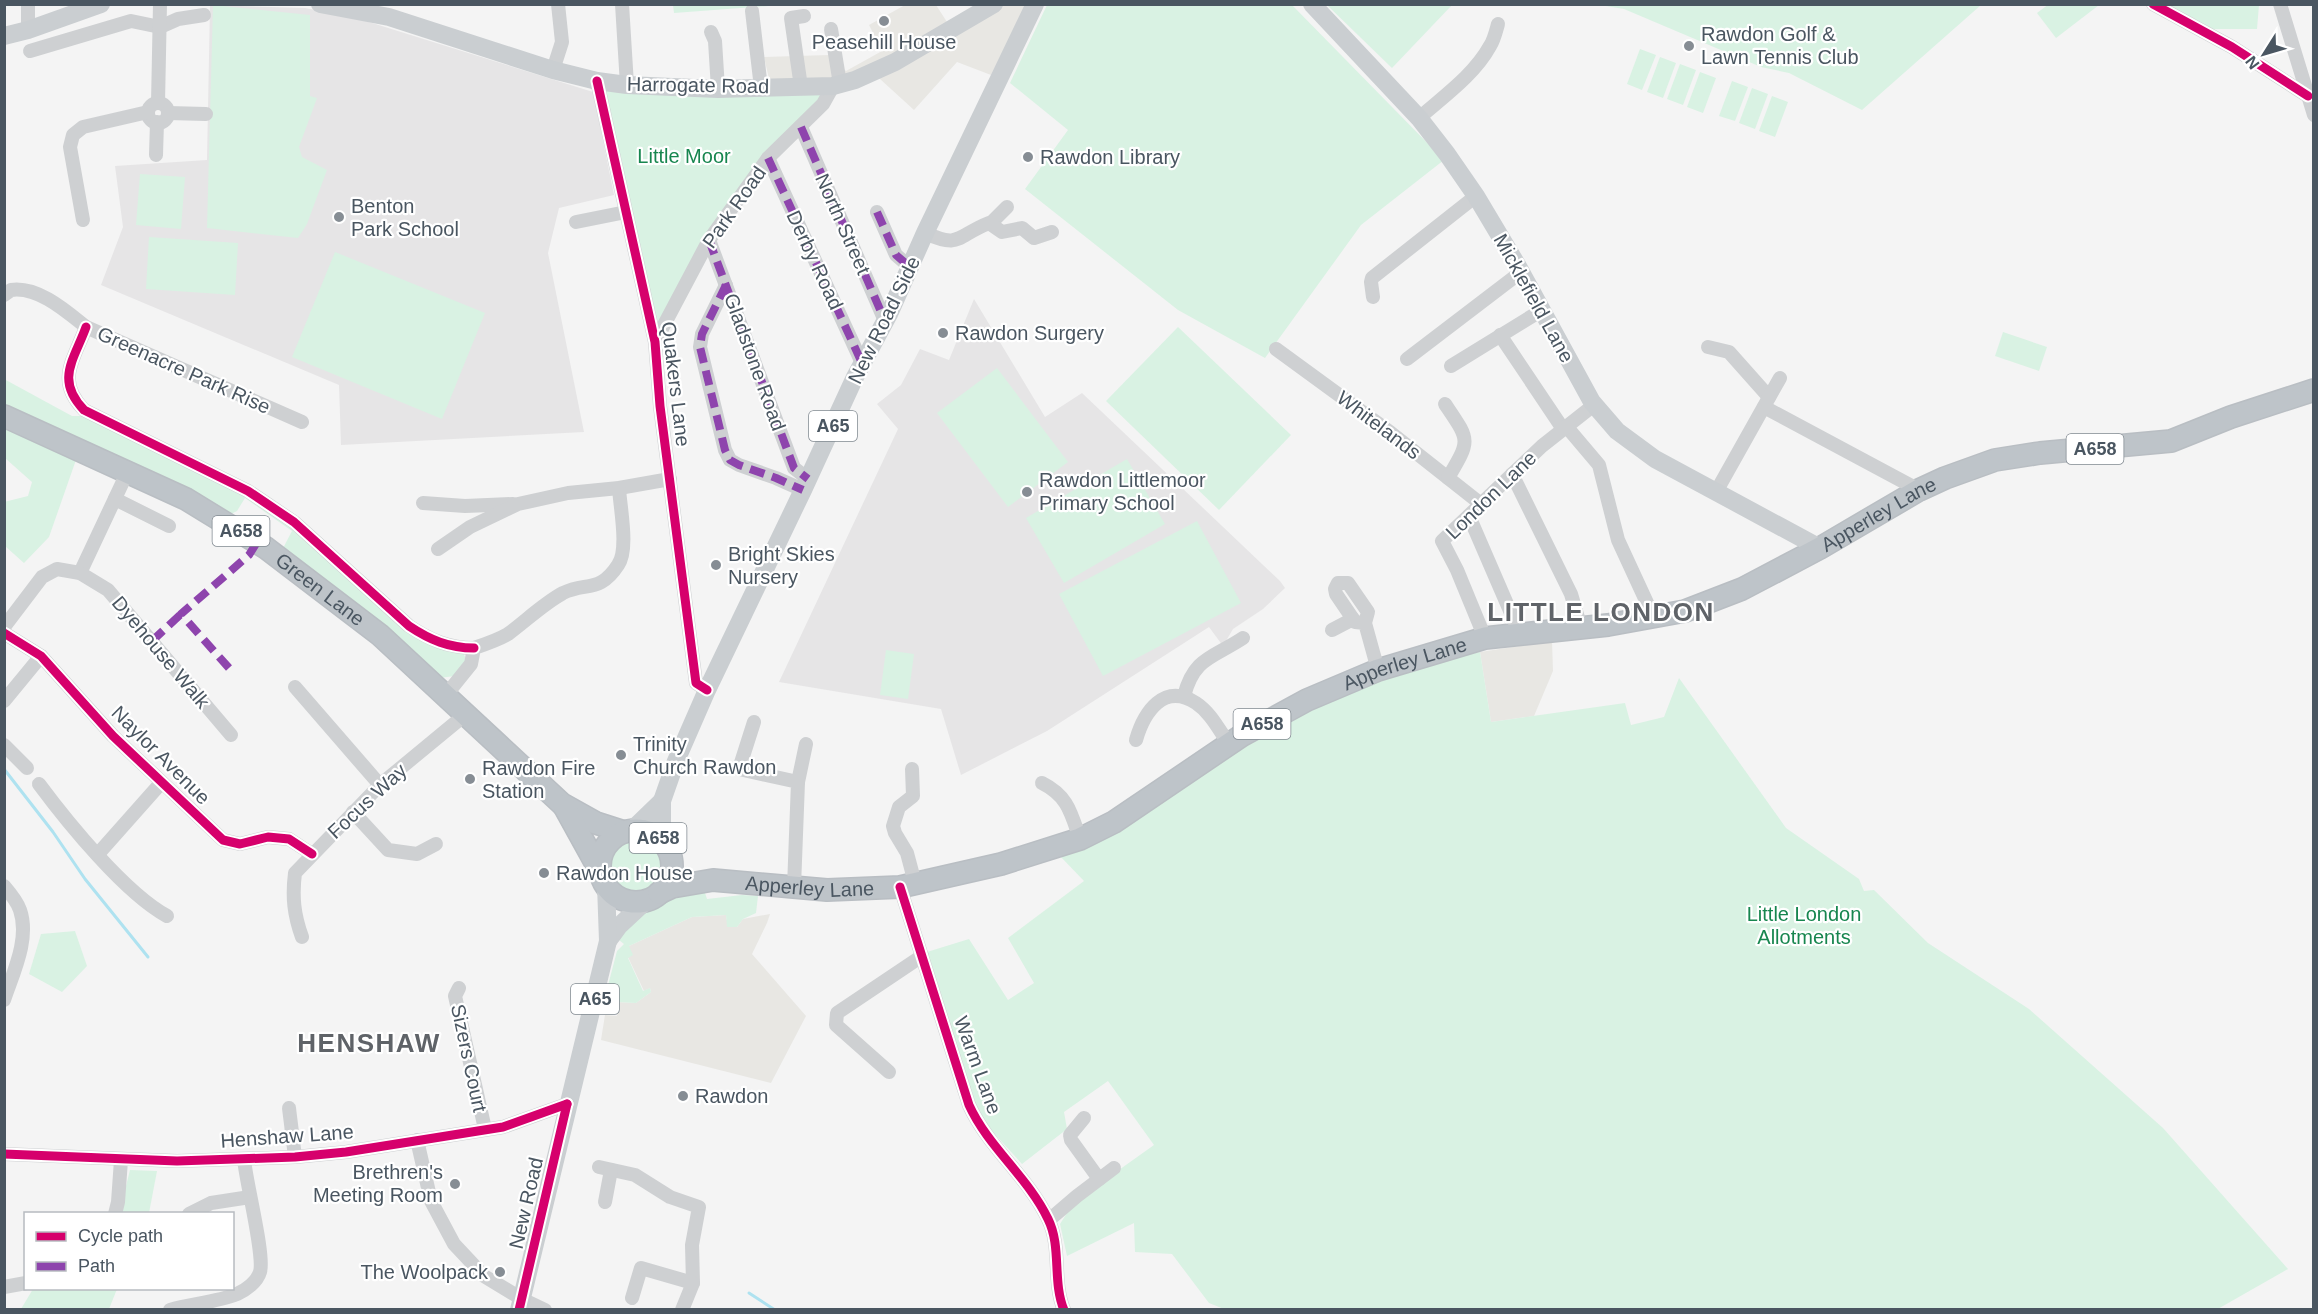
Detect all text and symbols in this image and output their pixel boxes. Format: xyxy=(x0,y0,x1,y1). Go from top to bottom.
marker: Peasehill House xyxy=(877,14,891,28)
place label: Rawdon Golf & Lawn Tennis Club xyxy=(1701,23,1859,68)
north arrow xyxy=(2234,24,2294,84)
place label: Peasehill House xyxy=(812,31,956,53)
marker: Rawdon Golf & Lawn Tennis Club xyxy=(1682,39,1696,53)
text: N xyxy=(2242,53,2263,72)
street label: Harrogate Road xyxy=(627,73,769,97)
park label: Little Moor xyxy=(637,145,731,167)
place label: Rawdon Library xyxy=(1040,146,1180,168)
marker: Rawdon Library xyxy=(1021,150,1035,164)
street label: Park Road xyxy=(698,162,770,252)
street label: North Street xyxy=(811,170,875,278)
place label: Benton Park School xyxy=(351,195,459,240)
street label: Derby Road xyxy=(782,207,848,313)
marker: Benton Park School xyxy=(332,210,346,224)
street label: Micklefield Lane xyxy=(1490,230,1578,366)
street label: New Road Side xyxy=(844,253,924,387)
street label: Gladstone Road xyxy=(720,290,790,434)
street label: Quakers Lane xyxy=(657,320,695,448)
street label: Greenacre Park Rise xyxy=(94,322,274,418)
place label: Rawdon Surgery xyxy=(955,322,1104,344)
marker: Rawdon Surgery xyxy=(936,326,950,340)
street label: Whitelands xyxy=(1333,386,1425,464)
road number: A65 xyxy=(809,411,857,441)
road number: A658 xyxy=(2066,434,2124,464)
street label: London Lane xyxy=(1441,447,1541,543)
place label: Rawdon Littlemoor Primary School xyxy=(1039,469,1206,514)
street label: Apperley Lane xyxy=(1817,473,1939,556)
marker: Rawdon Littlemoor Primary School xyxy=(1020,485,1034,499)
road number: A658 xyxy=(212,516,270,546)
place label: Bright Skies Nursery xyxy=(728,543,835,588)
street label: Green Lane xyxy=(272,549,369,630)
marker: Bright Skies Nursery xyxy=(709,558,723,572)
street label: Dyehouse Walk xyxy=(108,592,215,713)
district label: LITTLE LONDON xyxy=(1487,597,1715,627)
street label: Apperley Lane xyxy=(1340,633,1469,695)
street label: Naylor Avenue xyxy=(107,701,215,809)
road number: A658 xyxy=(1234,709,1290,739)
place label: Trinity Church Rawdon xyxy=(633,733,776,778)
marker: Trinity Church Rawdon xyxy=(614,748,628,762)
place label: Rawdon Fire Station xyxy=(482,757,595,802)
street label: Focus Way xyxy=(323,759,411,843)
marker: Rawdon Fire Station xyxy=(463,772,477,786)
road number: A658 xyxy=(630,823,686,853)
place label: Rawdon House xyxy=(556,862,693,884)
marker: Rawdon House xyxy=(537,866,551,880)
street label: Apperley Lane xyxy=(744,872,875,901)
park label: Little London Allotments xyxy=(1747,903,1861,948)
road number: A65 xyxy=(571,984,619,1014)
street label: Sizers Court xyxy=(447,1002,491,1115)
street label: Warm Lane xyxy=(950,1013,1006,1117)
district label: HENSHAW xyxy=(297,1028,441,1058)
place label: Rawdon xyxy=(695,1085,768,1107)
marker: Rawdon xyxy=(676,1089,690,1103)
street label: Henshaw Lane xyxy=(220,1120,354,1152)
street label: New Road xyxy=(505,1155,547,1251)
place label: Brethren's Meeting Room xyxy=(313,1161,443,1206)
marker: Brethren's Meeting Room xyxy=(448,1177,462,1191)
legend xyxy=(24,1212,234,1290)
text: Cycle path xyxy=(78,1226,163,1246)
text: Path xyxy=(78,1256,115,1276)
place label: The Woolpack xyxy=(361,1261,489,1283)
marker: The Woolpack xyxy=(493,1265,507,1279)

